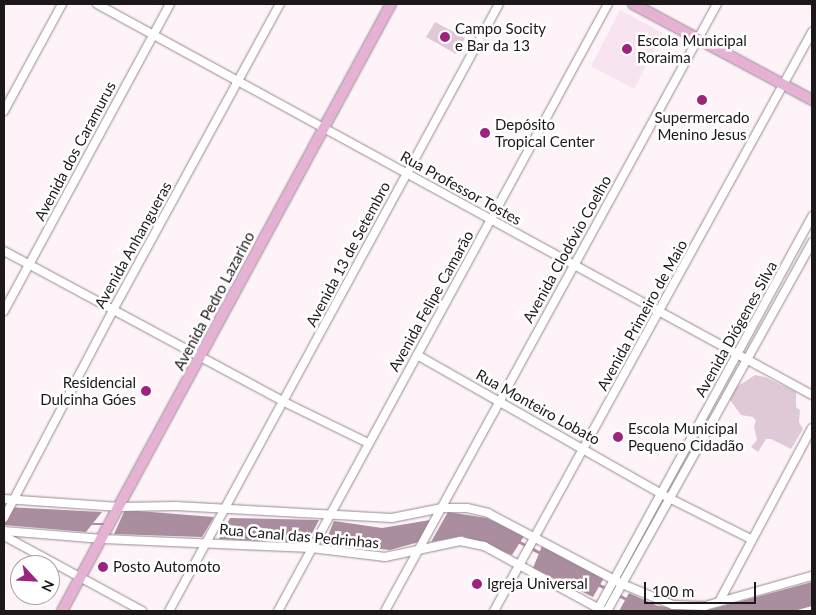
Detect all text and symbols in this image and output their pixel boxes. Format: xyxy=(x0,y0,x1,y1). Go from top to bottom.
place label: Campo Socity e Bar da 13 xyxy=(455,19,546,54)
marker: Campo Socity e Bar da 13 xyxy=(439,31,451,43)
place label: Escola Municipal Roraima xyxy=(637,31,747,66)
marker: Escola Municipal Roraima xyxy=(621,43,633,55)
street label: Avenida dos Caramurus xyxy=(31,78,119,224)
marker: Supermercado Menino Jesus xyxy=(696,94,708,106)
place label: Supermercado Menino Jesus xyxy=(654,108,750,143)
place label: Depósito Tropical Center xyxy=(495,115,595,150)
marker: Depósito Tropical Center xyxy=(479,127,491,139)
street label: Rua Professor Tostes xyxy=(397,147,525,229)
street label: Avenida Clodóvio Coelho xyxy=(519,172,615,326)
street label: Avenida Anhangueras xyxy=(91,178,175,312)
street label: Avenida 13 de Setembro xyxy=(302,178,394,330)
street label: Avenida Felipe Camarão xyxy=(385,227,477,375)
street label: Avenida Pedro Lazarino xyxy=(170,229,258,373)
street label: Avenida Primeiro de Maio xyxy=(593,237,691,393)
street label: Avenida Diógenes Silva xyxy=(691,258,781,400)
street label: Rua Monteiro Lobato xyxy=(473,365,603,449)
place label: Residencial Dulcinha Góes xyxy=(40,373,136,408)
marker: Residencial Dulcinha Góes xyxy=(140,385,152,397)
place label: Escola Municipal Pequeno Cidadão xyxy=(628,419,744,454)
marker: Escola Municipal Pequeno Cidadão xyxy=(612,431,624,443)
street label: Rua Canal das Pedrinhas xyxy=(218,520,380,552)
north arrow xyxy=(10,555,60,605)
place label: Posto Automoto xyxy=(113,558,221,576)
marker: Posto Automoto xyxy=(97,561,109,573)
scale bar xyxy=(646,572,758,604)
place label: Igreja Universal xyxy=(487,575,588,593)
text: N xyxy=(38,578,58,595)
marker: Igreja Universal xyxy=(471,578,483,590)
text: 100 m xyxy=(652,582,694,600)

